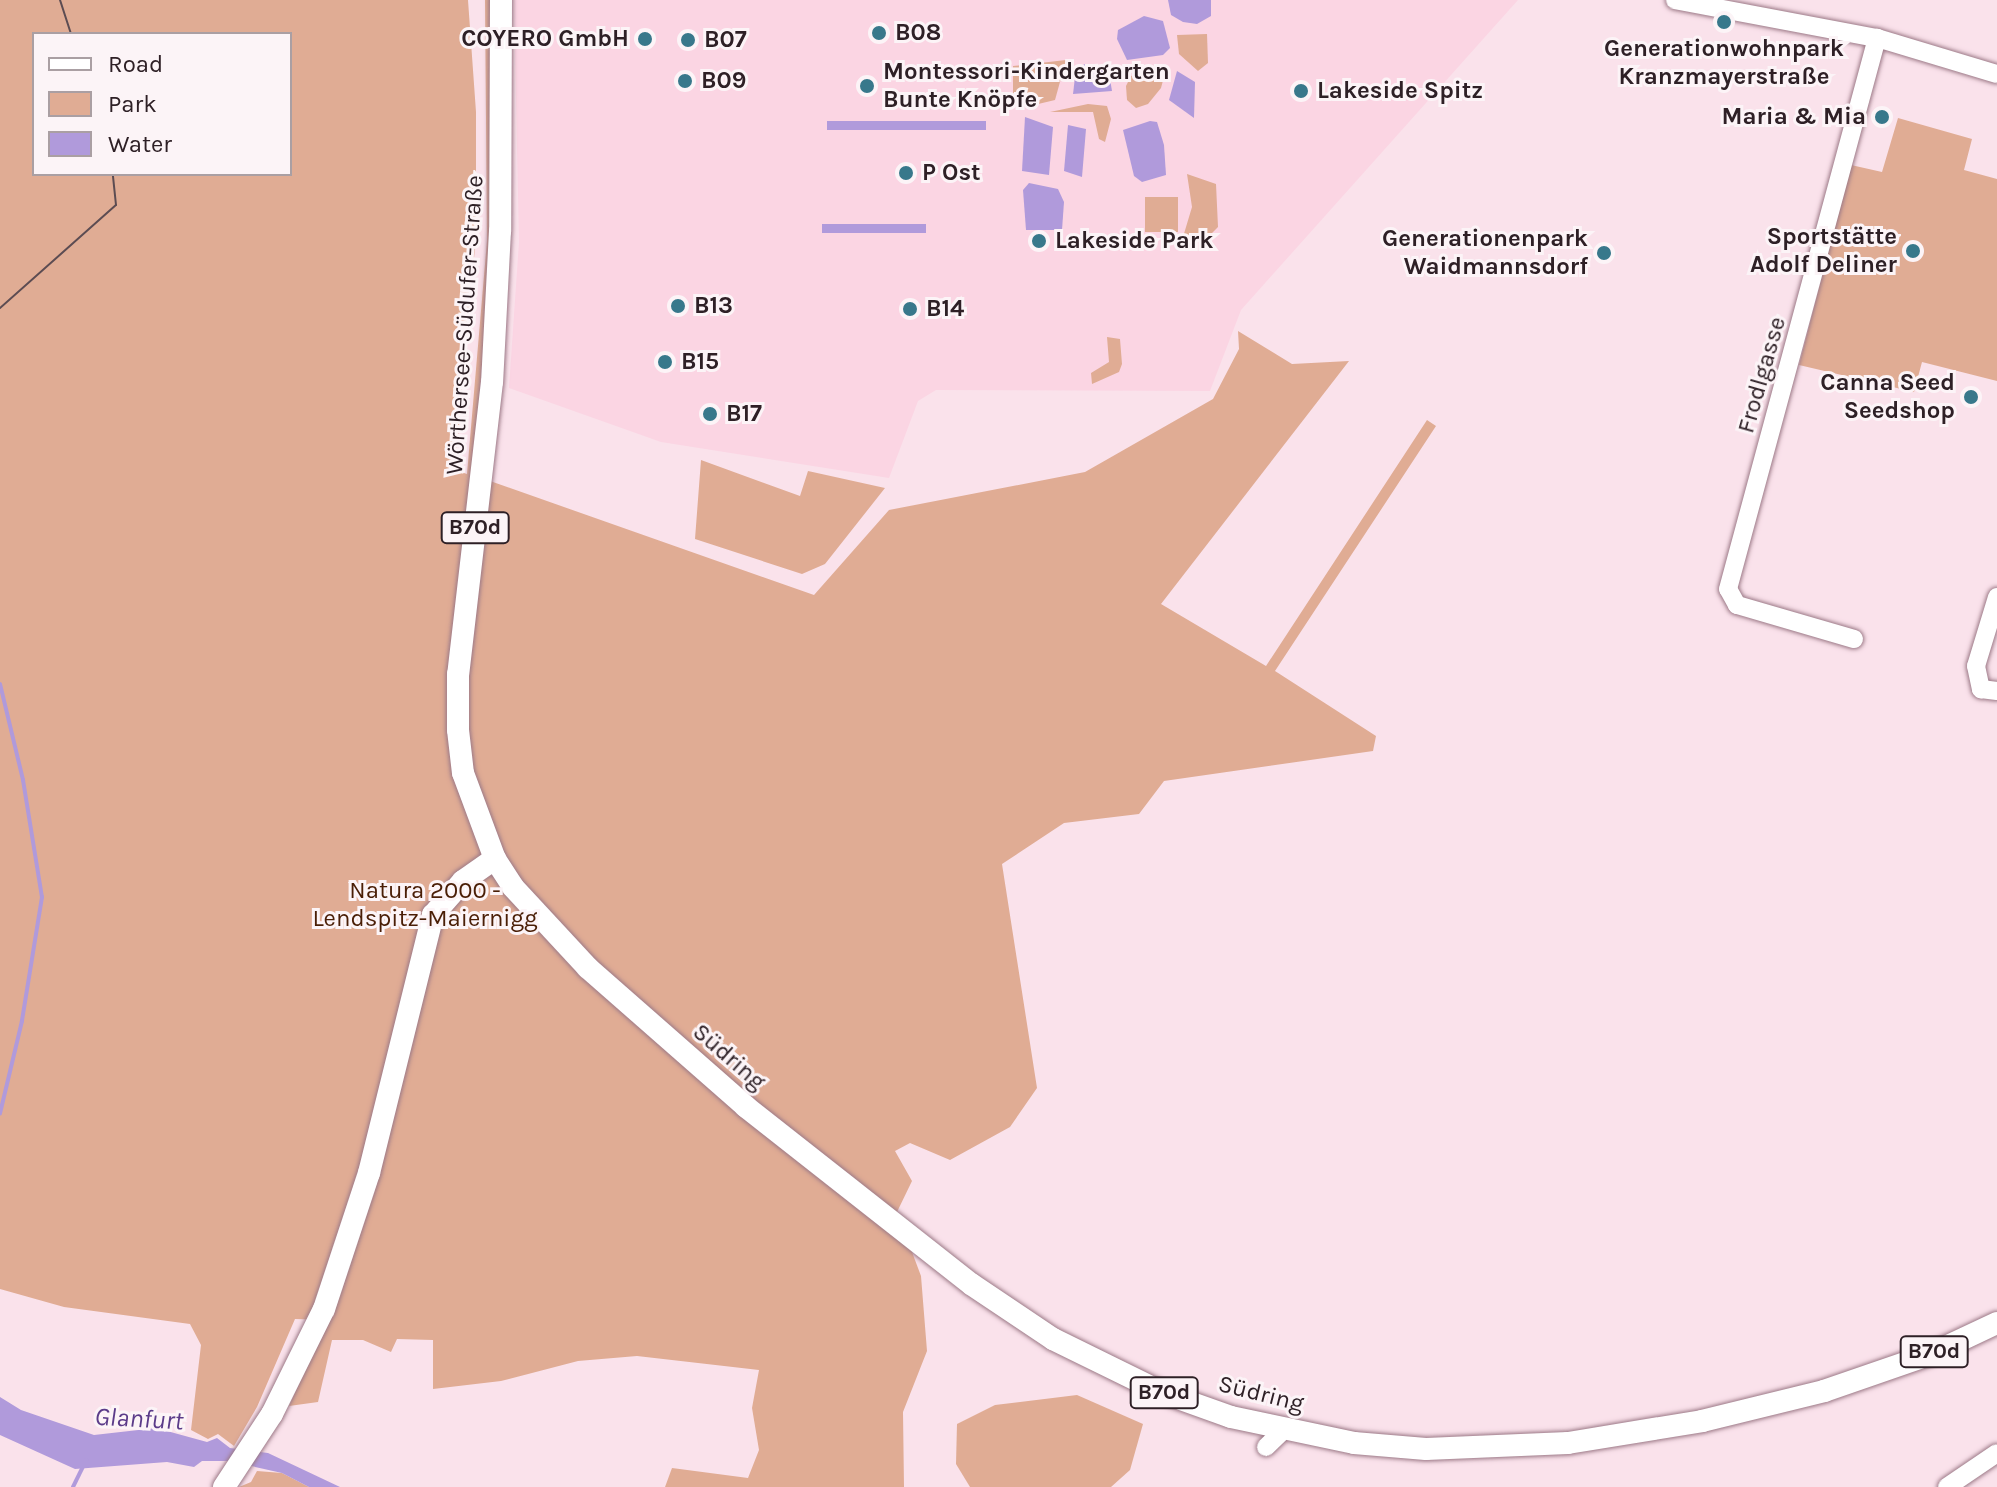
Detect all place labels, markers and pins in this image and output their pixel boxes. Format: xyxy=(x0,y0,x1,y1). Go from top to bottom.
marker: Generationwohnpark Kranzmayerstraße xyxy=(1715,13,1733,31)
place label: B08 xyxy=(895,19,941,47)
marker: B08 xyxy=(870,24,888,42)
place label: COYERO GmbH xyxy=(461,25,629,53)
place label: B07 xyxy=(704,26,747,54)
marker: COYERO GmbH xyxy=(636,30,654,48)
marker: B07 xyxy=(679,31,697,49)
place label: Generationwohnpark Kranzmayerstraße xyxy=(1604,35,1844,91)
place label: Montessori-Kindergarten Bunte Knöpfe xyxy=(883,58,1170,114)
place label: B09 xyxy=(701,67,746,95)
marker: B09 xyxy=(676,72,694,90)
marker: Montessori-Kindergarten Bunte Knöpfe xyxy=(858,77,876,95)
place label: Lakeside Spitz xyxy=(1317,77,1483,105)
marker: Lakeside Spitz xyxy=(1292,82,1310,100)
place label: Maria & Mia xyxy=(1721,103,1866,131)
marker: Maria & Mia xyxy=(1873,108,1891,126)
place label: P Ost xyxy=(922,159,981,187)
marker: P Ost xyxy=(897,164,915,182)
place label: Sportstätte Adolf Deliner xyxy=(1750,223,1897,279)
place label: Generationenpark Waidmannsdorf xyxy=(1382,225,1588,281)
place label: Lakeside Park xyxy=(1055,227,1213,255)
marker: Lakeside Park xyxy=(1030,232,1048,250)
marker: Sportstätte Adolf Deliner xyxy=(1904,242,1922,260)
marker: Generationenpark Waidmannsdorf xyxy=(1595,244,1613,262)
place label: B13 xyxy=(694,292,733,320)
place label: B14 xyxy=(926,295,964,323)
marker: B13 xyxy=(669,297,687,315)
marker: B14 xyxy=(901,300,919,318)
place label: B15 xyxy=(681,348,719,376)
marker: B15 xyxy=(656,353,674,371)
place label: Canna Seed Seedshop xyxy=(1820,369,1955,425)
marker: Canna Seed Seedshop xyxy=(1962,388,1980,406)
place label: B17 xyxy=(726,400,762,428)
marker: B17 xyxy=(701,405,719,423)

